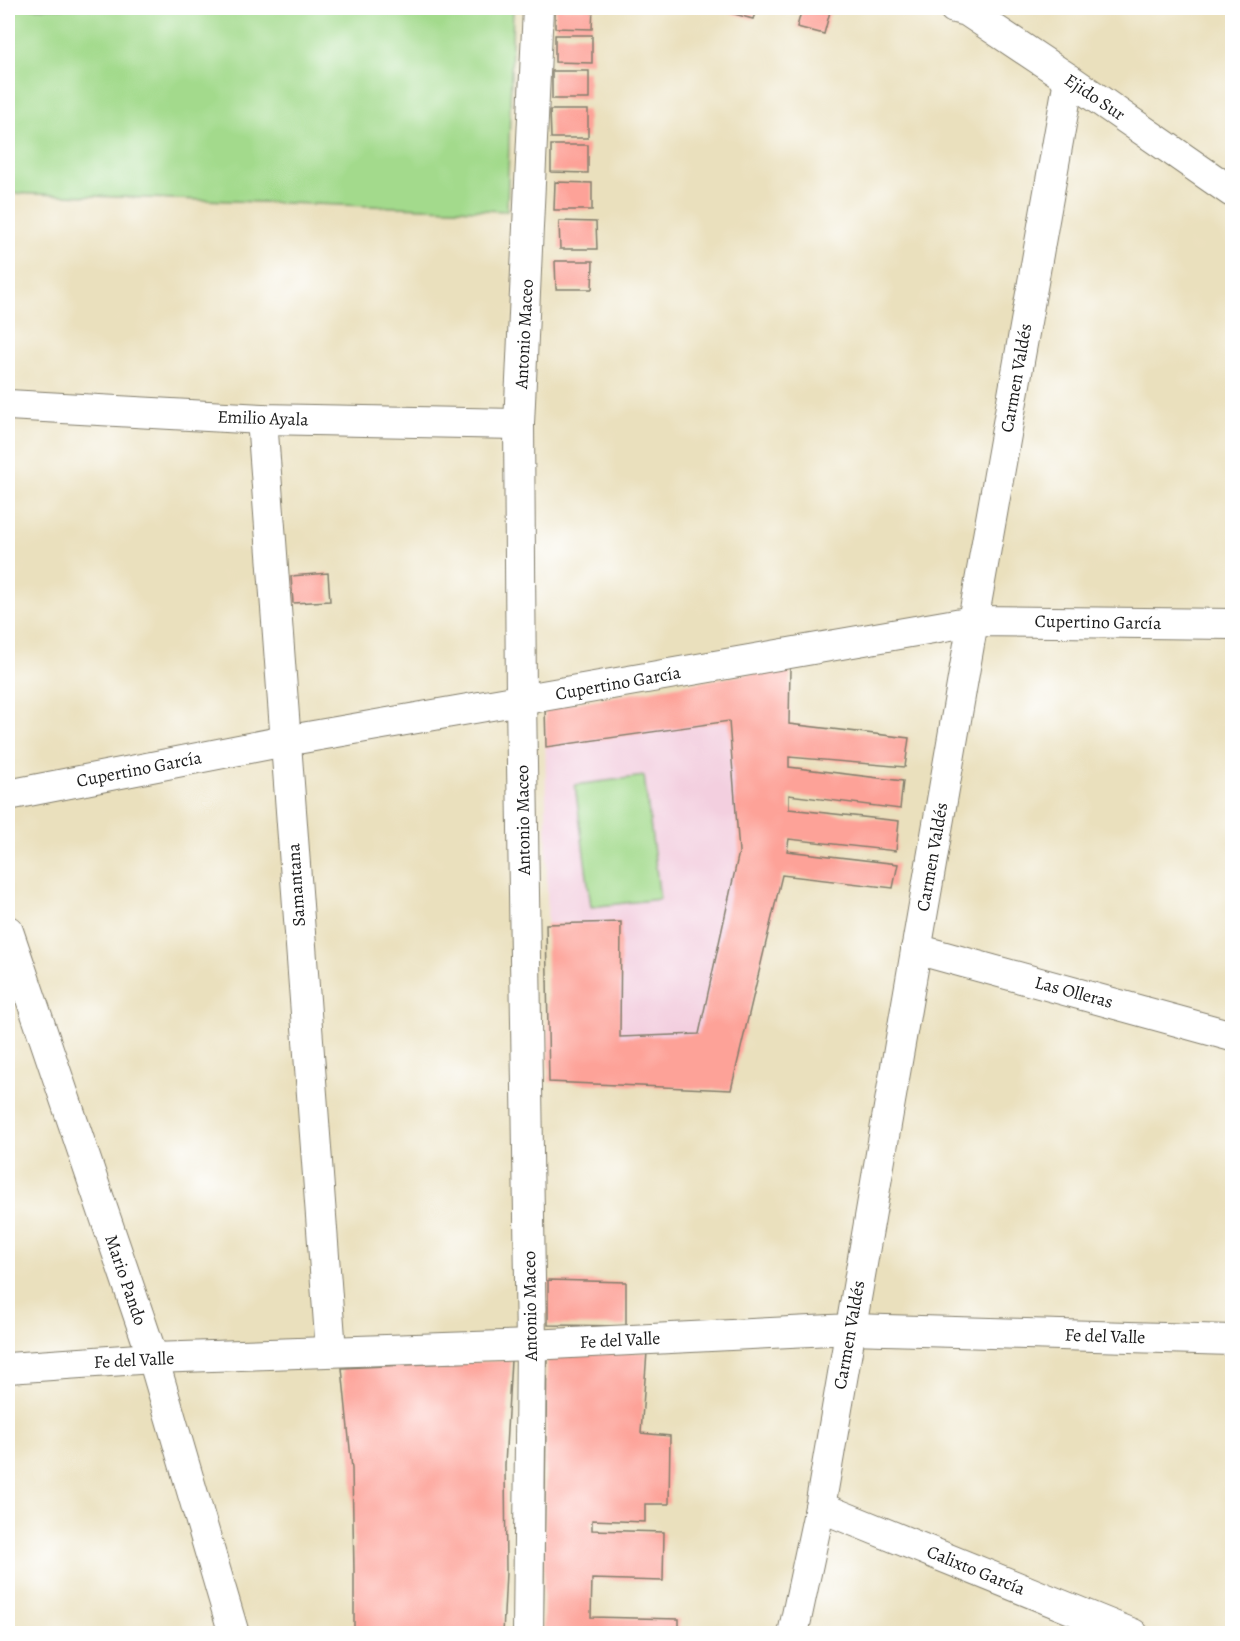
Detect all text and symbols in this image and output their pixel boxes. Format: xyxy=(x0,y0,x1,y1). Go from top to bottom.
street label: Ejido Sur xyxy=(1060,68,1130,126)
street label: Antonio Maceo xyxy=(509,278,539,391)
street label: Carmen Valdés xyxy=(995,322,1037,434)
street label: Emilio Ayala xyxy=(217,404,310,432)
street label: Cupertino García xyxy=(1034,609,1162,635)
street label: Cupertino García xyxy=(553,660,683,706)
street label: Cupertino García xyxy=(74,745,204,793)
street label: Antonio Maceo xyxy=(510,765,536,876)
street label: Carmen Valdés xyxy=(911,801,953,913)
street label: Samantana xyxy=(281,842,311,927)
street label: Las Olleras xyxy=(1032,970,1116,1014)
street label: Mario Pando xyxy=(99,1231,153,1329)
street label: Antonio Maceo xyxy=(517,1251,543,1362)
street label: Carmen Valdés xyxy=(828,1279,870,1391)
street label: Fe del Valle xyxy=(1064,1323,1146,1349)
street label: Fe del Valle xyxy=(579,1326,661,1354)
street label: Fe del Valle xyxy=(93,1346,175,1374)
street label: Calixto García xyxy=(923,1539,1029,1601)

